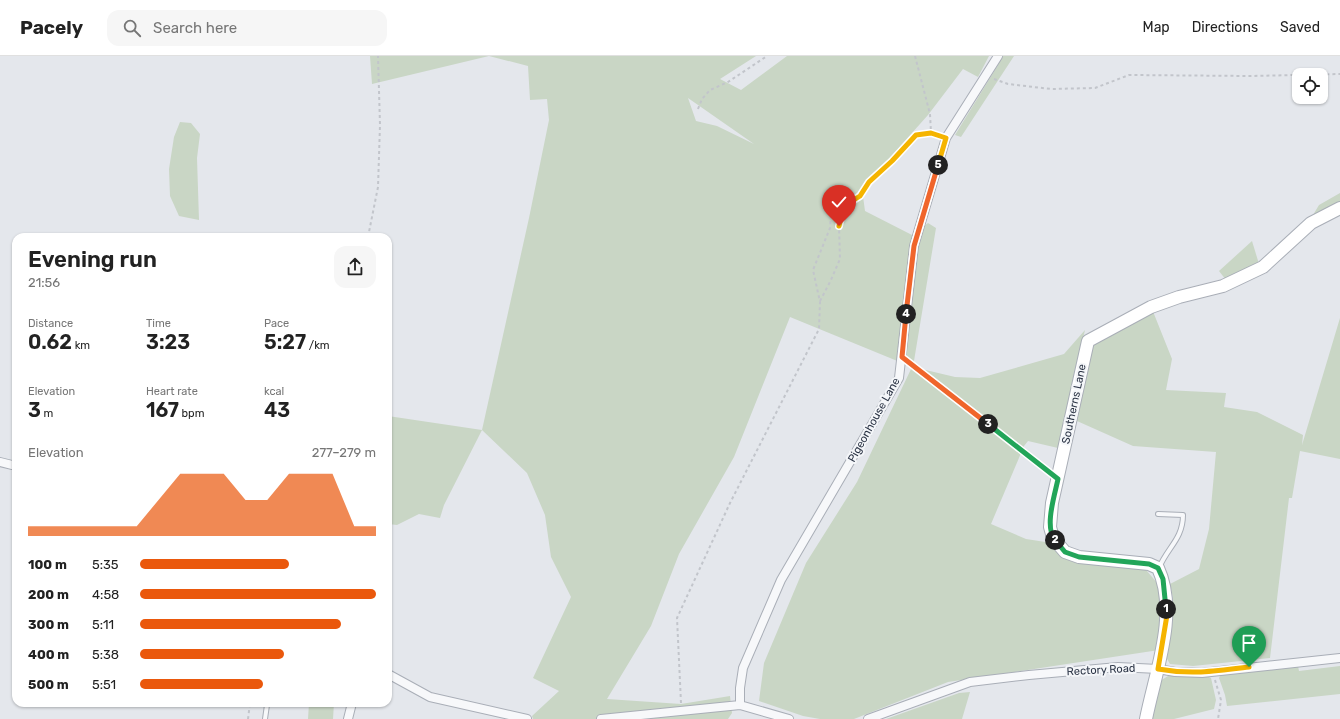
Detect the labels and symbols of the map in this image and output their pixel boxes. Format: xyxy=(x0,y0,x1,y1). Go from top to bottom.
pin: 5 xyxy=(928,155,948,175)
pin xyxy=(822,185,856,226)
pin: 4 xyxy=(896,304,916,324)
street label: Southerns Lane xyxy=(1059,363,1089,445)
street label: Pigeonhouse Lane xyxy=(845,375,903,465)
pin: 3 xyxy=(978,414,998,434)
pin: 2 xyxy=(1045,530,1065,550)
pin: 1 xyxy=(1156,599,1176,619)
pin xyxy=(1232,626,1266,667)
street label: Rectory Road xyxy=(1066,662,1136,678)

